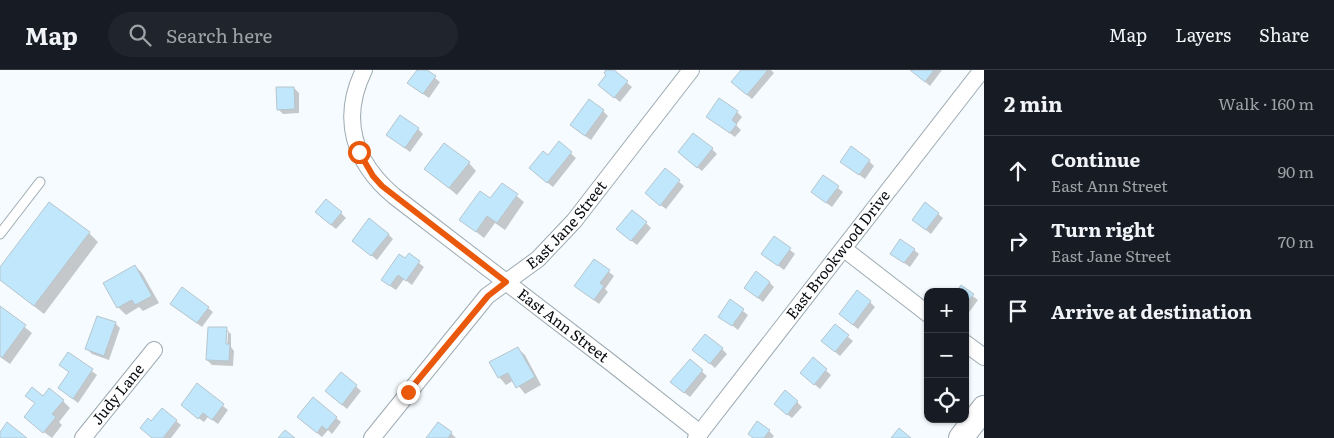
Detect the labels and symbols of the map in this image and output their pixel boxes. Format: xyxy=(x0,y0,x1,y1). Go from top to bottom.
route start xyxy=(348,141,371,164)
street label: East Jane Street xyxy=(521,175,611,274)
street label: East Brookwood Drive xyxy=(780,184,895,323)
street label: East Ann Street xyxy=(513,282,614,367)
street label: Judy Lane xyxy=(85,358,149,429)
route end xyxy=(397,381,420,404)

